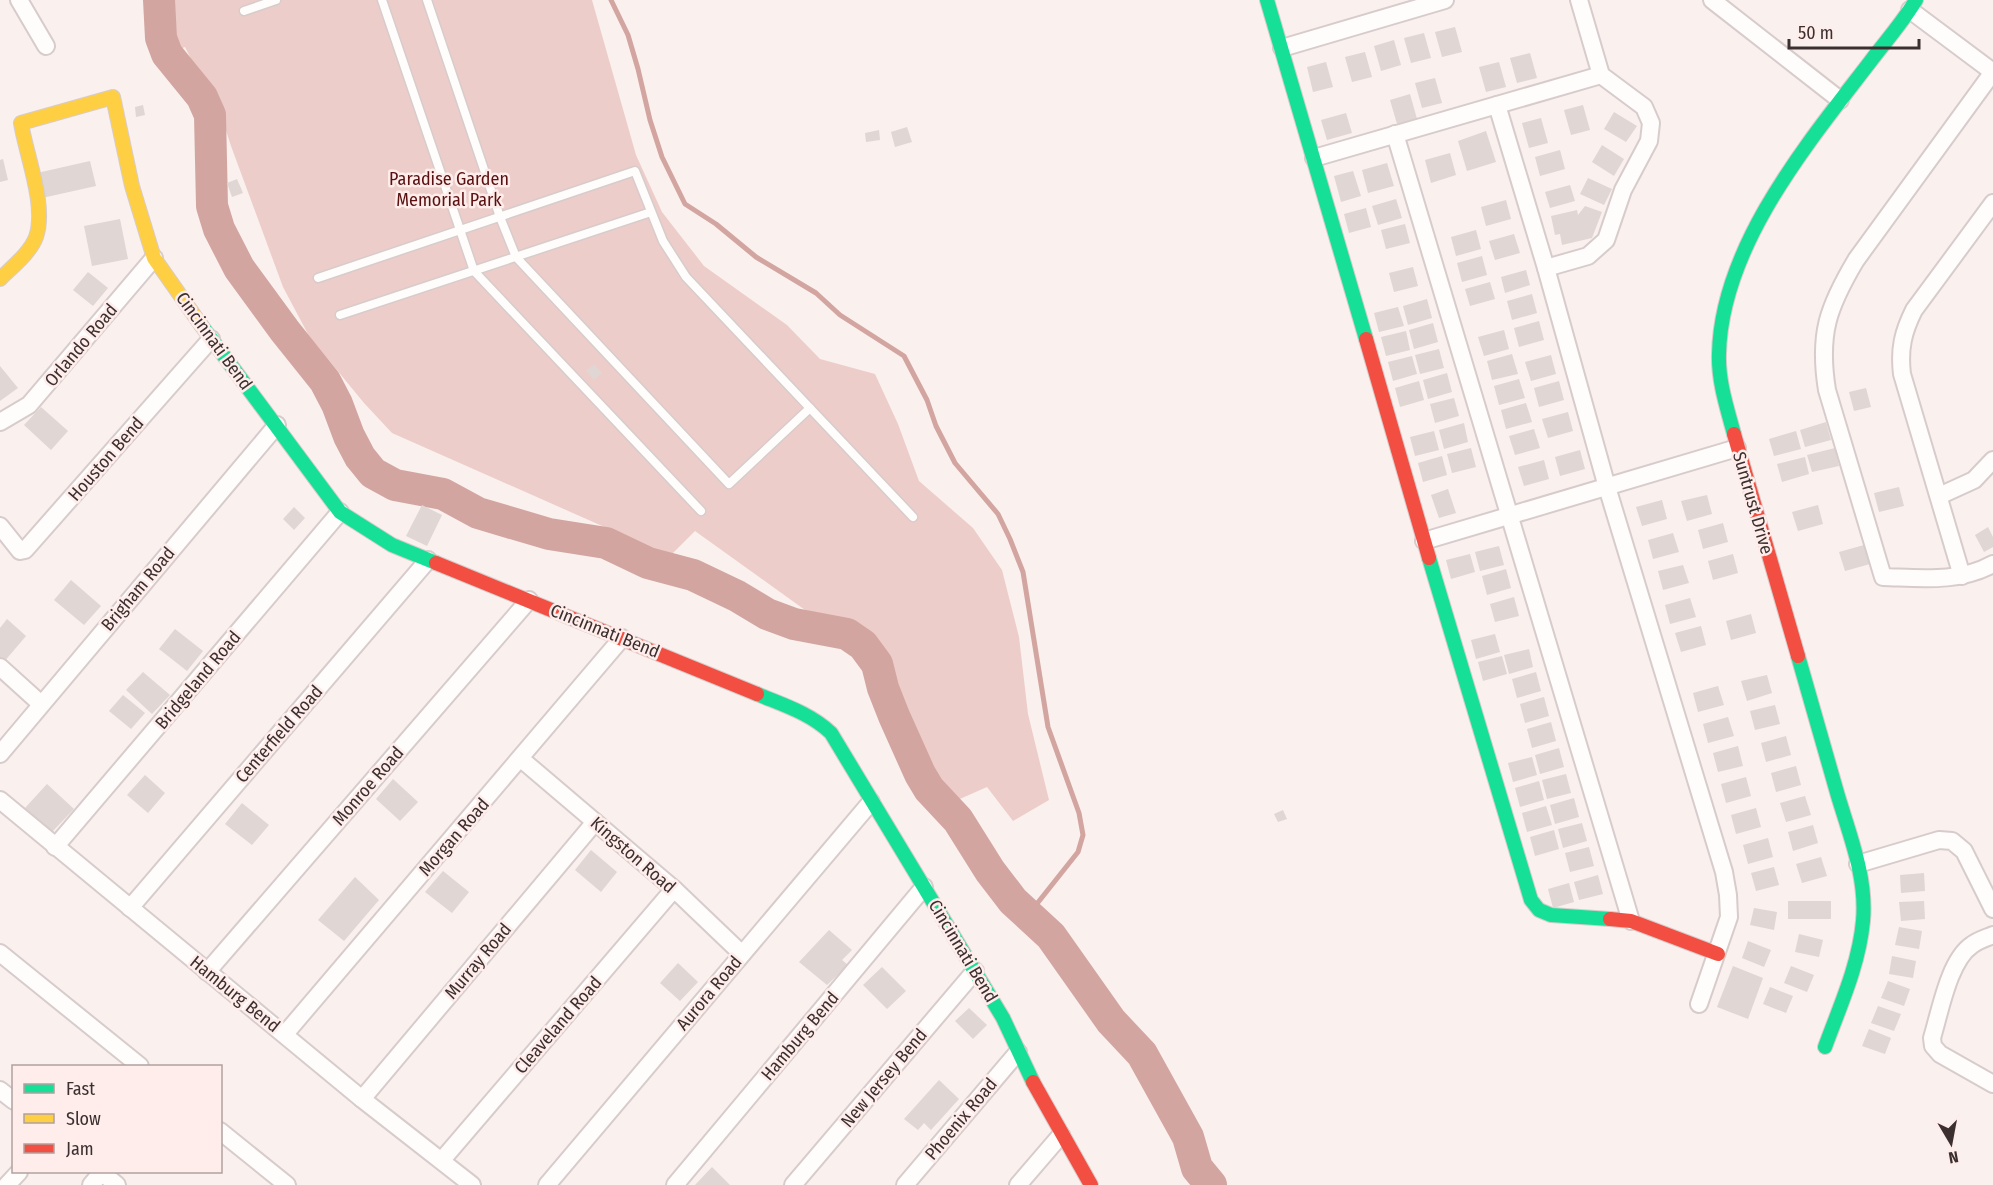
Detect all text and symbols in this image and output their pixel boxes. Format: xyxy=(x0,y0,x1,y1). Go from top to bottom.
scale bar xyxy=(1789,12,1920,50)
text: 50 m xyxy=(1798,22,1834,44)
park label: Paradise Garden Memorial Park xyxy=(389,168,509,211)
street label: Cincinnati Bend xyxy=(171,288,257,394)
street label: Orlando Road xyxy=(40,299,122,391)
street label: Houston Bend xyxy=(64,412,148,506)
street label: Suntrust Drive xyxy=(1728,449,1778,557)
street label: Brigham Road xyxy=(97,543,179,635)
street label: Cincinnati Bend xyxy=(547,599,663,663)
street label: Bridgeland Road xyxy=(151,626,245,734)
street label: Centerfield Road xyxy=(231,681,327,787)
street label: Monroe Road xyxy=(328,742,408,830)
street label: Morgan Road xyxy=(414,793,494,881)
street label: Kingston Road xyxy=(586,812,680,898)
street label: Cincinnati Bend xyxy=(924,896,1002,1006)
street label: Murray Road xyxy=(440,919,516,1003)
street label: Hamburg Bend xyxy=(186,951,284,1037)
street label: Aurora Road xyxy=(672,951,746,1035)
street label: Cleaveland Road xyxy=(510,972,606,1078)
street label: Hamburg Bend xyxy=(756,987,844,1085)
street label: New Jersey Bend xyxy=(836,1024,932,1132)
legend xyxy=(12,1065,222,1173)
street label: Phoenix Road xyxy=(920,1073,1002,1165)
text: Fast xyxy=(66,1078,95,1100)
text: Slow xyxy=(66,1108,101,1130)
north arrow xyxy=(1921,1113,1981,1173)
text: Jam xyxy=(66,1138,94,1160)
text: N xyxy=(1947,1147,1960,1167)

